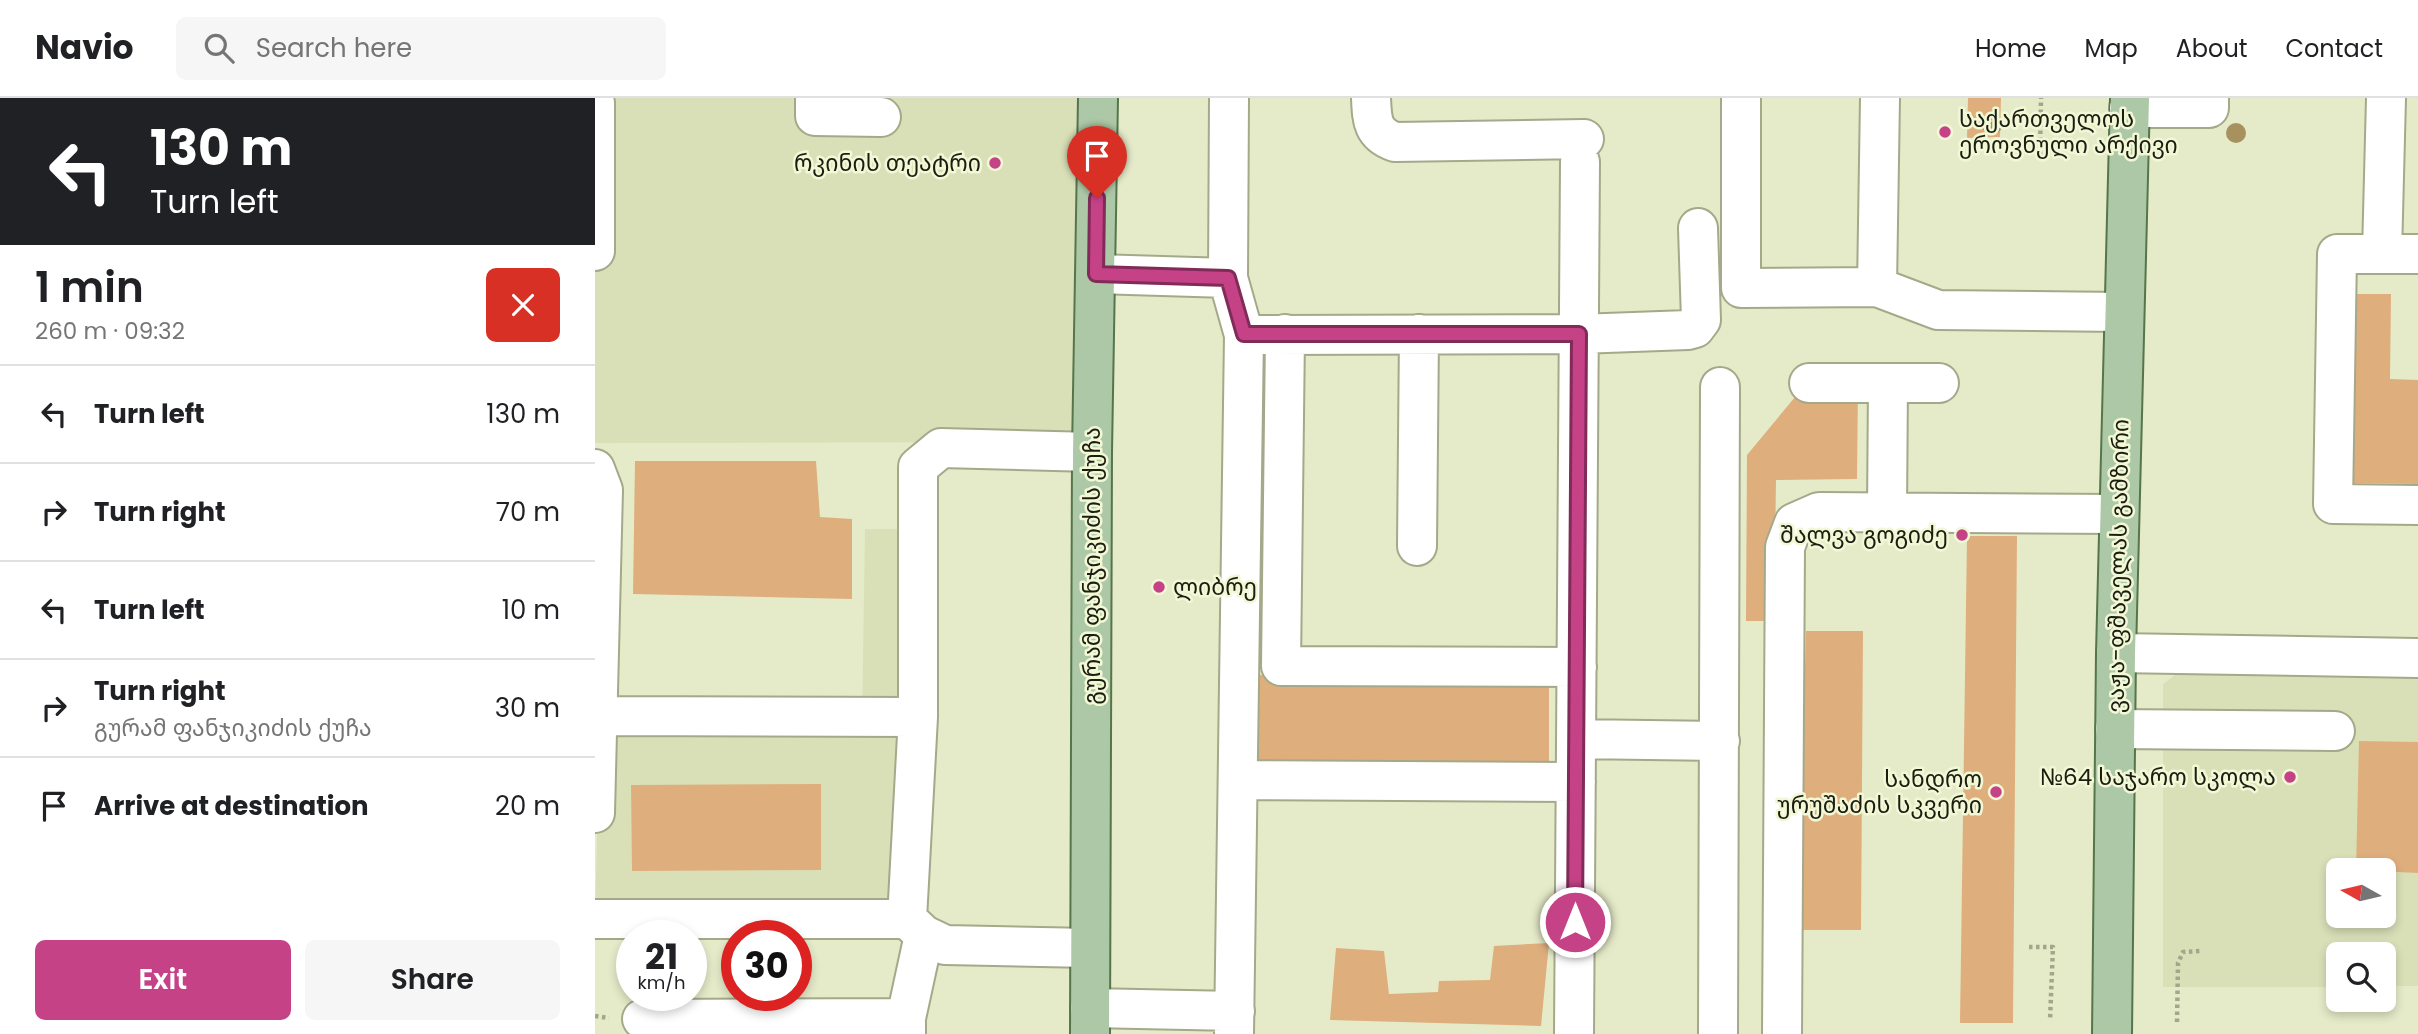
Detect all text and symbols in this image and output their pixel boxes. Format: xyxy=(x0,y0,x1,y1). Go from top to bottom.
search box xyxy=(176,17,666,80)
text: Navio xyxy=(35,24,134,71)
icon: search xyxy=(200,29,238,67)
text: Search here xyxy=(256,30,412,66)
text: Home xyxy=(1975,32,2047,65)
text: Map xyxy=(2085,32,2138,65)
text: About xyxy=(2176,32,2247,65)
text: Contact xyxy=(2285,32,2383,65)
place label: საქართველოს ეროვნული არქივი xyxy=(1959,103,2178,161)
text: 130 m xyxy=(150,114,292,182)
marker: საქართველოს ეროვნული არქივი xyxy=(1937,124,1953,140)
icon: left xyxy=(35,126,126,217)
pin xyxy=(1067,126,1127,198)
icon: arrive xyxy=(1078,137,1116,175)
place label: რკინის თეატრი xyxy=(794,147,981,179)
marker: რკინის თეატრი xyxy=(987,155,1003,171)
text: Turn left xyxy=(150,179,279,224)
text: 1 min xyxy=(35,258,144,317)
button: close xyxy=(486,268,560,342)
text: 260 m · 09:32 xyxy=(35,315,185,347)
icon: left xyxy=(35,395,73,433)
text: Turn left xyxy=(94,396,205,432)
text: 130 m xyxy=(486,396,560,432)
street label: ვაჟა-ფშაველას გამზირი xyxy=(2099,419,2137,713)
street label: გურამ ფანჯიკიძის ქუჩა xyxy=(1076,427,1108,705)
icon: right xyxy=(35,493,73,531)
text: Turn right xyxy=(94,494,226,530)
text: 70 m xyxy=(496,494,560,530)
place label: შალვა გოგიძე xyxy=(1780,519,1948,551)
marker: შალვა გოგიძე xyxy=(1954,527,1970,543)
place label: ლიბრე xyxy=(1173,571,1257,603)
marker: ლიბრე xyxy=(1151,579,1167,595)
icon: left xyxy=(35,591,73,629)
text: Turn left xyxy=(94,592,205,628)
text: 10 m xyxy=(502,592,560,628)
text: Turn right xyxy=(94,673,226,709)
icon: right xyxy=(35,689,73,727)
text: 30 m xyxy=(495,690,560,726)
text: გურამ ფანჯიკიძის ქუჩა xyxy=(94,712,372,744)
place label: №64 საჯარო სკოლა xyxy=(2040,761,2276,793)
place label: სანდრო ურუშაძის სკვერი xyxy=(1777,763,1982,821)
marker: №64 საჯარო სკოლა xyxy=(2282,769,2298,785)
marker: სანდრო ურუშაძის სკვერი xyxy=(1988,784,2004,800)
icon: arrive xyxy=(35,787,73,825)
text: Arrive at destination xyxy=(94,788,369,824)
text: 20 m xyxy=(495,788,560,824)
north arrow xyxy=(2326,858,2396,928)
map controls xyxy=(2326,858,2396,1012)
position arrow xyxy=(1538,885,1612,959)
speed limit sign: 30 xyxy=(721,920,812,1011)
text: 21 xyxy=(645,932,678,981)
button: Exit xyxy=(35,940,291,1020)
button: Share xyxy=(305,940,560,1020)
button: search xyxy=(2326,942,2396,1012)
text: km/h xyxy=(638,970,685,995)

